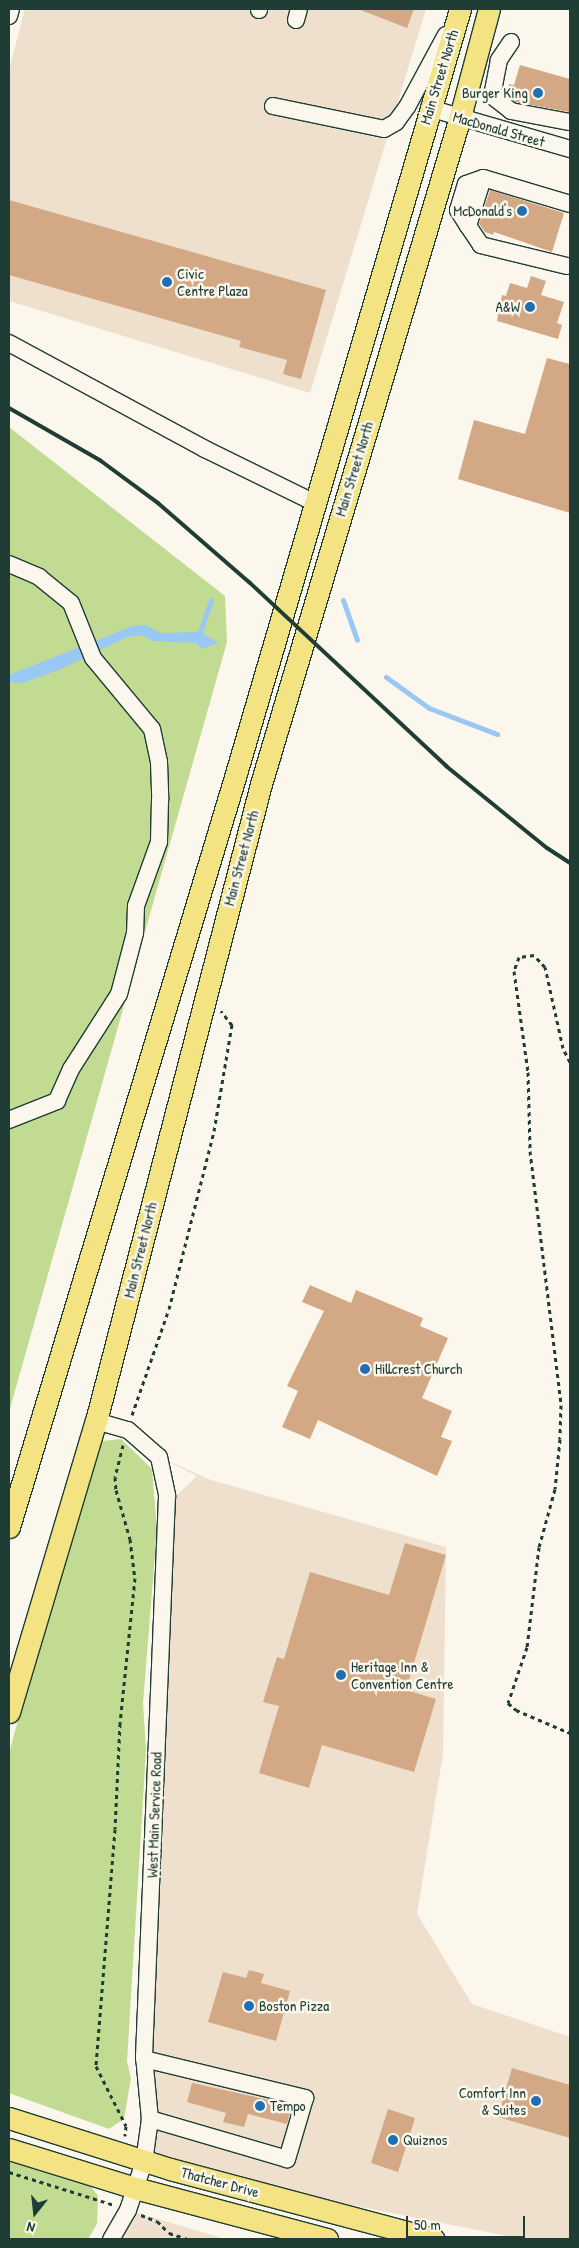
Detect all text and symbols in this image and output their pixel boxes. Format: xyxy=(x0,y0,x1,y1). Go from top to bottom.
street label: Main Street North xyxy=(416,27,462,127)
place label: Burger King xyxy=(462,84,528,102)
marker: Burger King xyxy=(532,87,544,99)
street label: MacDonald Street xyxy=(451,107,547,151)
place label: McDonald's xyxy=(453,202,512,220)
marker: McDonald's xyxy=(516,205,528,217)
place label: Civic Centre Plaza xyxy=(177,264,248,299)
marker: Civic Centre Plaza xyxy=(161,276,173,288)
place label: A&W xyxy=(495,298,520,316)
marker: A&W xyxy=(524,301,536,313)
street label: Main Street North xyxy=(331,419,377,519)
street label: Main Street North xyxy=(220,808,262,908)
street label: Main Street North xyxy=(119,1200,161,1300)
place label: Hillcrest Church xyxy=(375,1360,462,1378)
marker: Hillcrest Church xyxy=(359,1363,371,1375)
place label: Heritage Inn & Convention Centre xyxy=(351,1657,453,1692)
marker: Heritage Inn & Convention Centre xyxy=(335,1669,347,1681)
street label: West Main Service Road xyxy=(143,1752,165,1878)
place label: Boston Pizza xyxy=(259,1997,329,2015)
marker: Boston Pizza xyxy=(243,2000,255,2012)
place label: Comfort Inn & Suites xyxy=(459,2083,526,2118)
marker: Comfort Inn & Suites xyxy=(530,2095,542,2107)
place label: Tempo xyxy=(270,2097,306,2115)
marker: Tempo xyxy=(254,2100,266,2112)
place label: Quiznos xyxy=(403,2131,447,2149)
marker: Quiznos xyxy=(387,2134,399,2146)
street label: Thatcher Drive xyxy=(179,2163,261,2201)
north arrow xyxy=(10,2188,60,2238)
scale bar xyxy=(409,2206,528,2238)
text: 50 m xyxy=(414,2214,441,2235)
text: N xyxy=(25,2218,37,2238)

